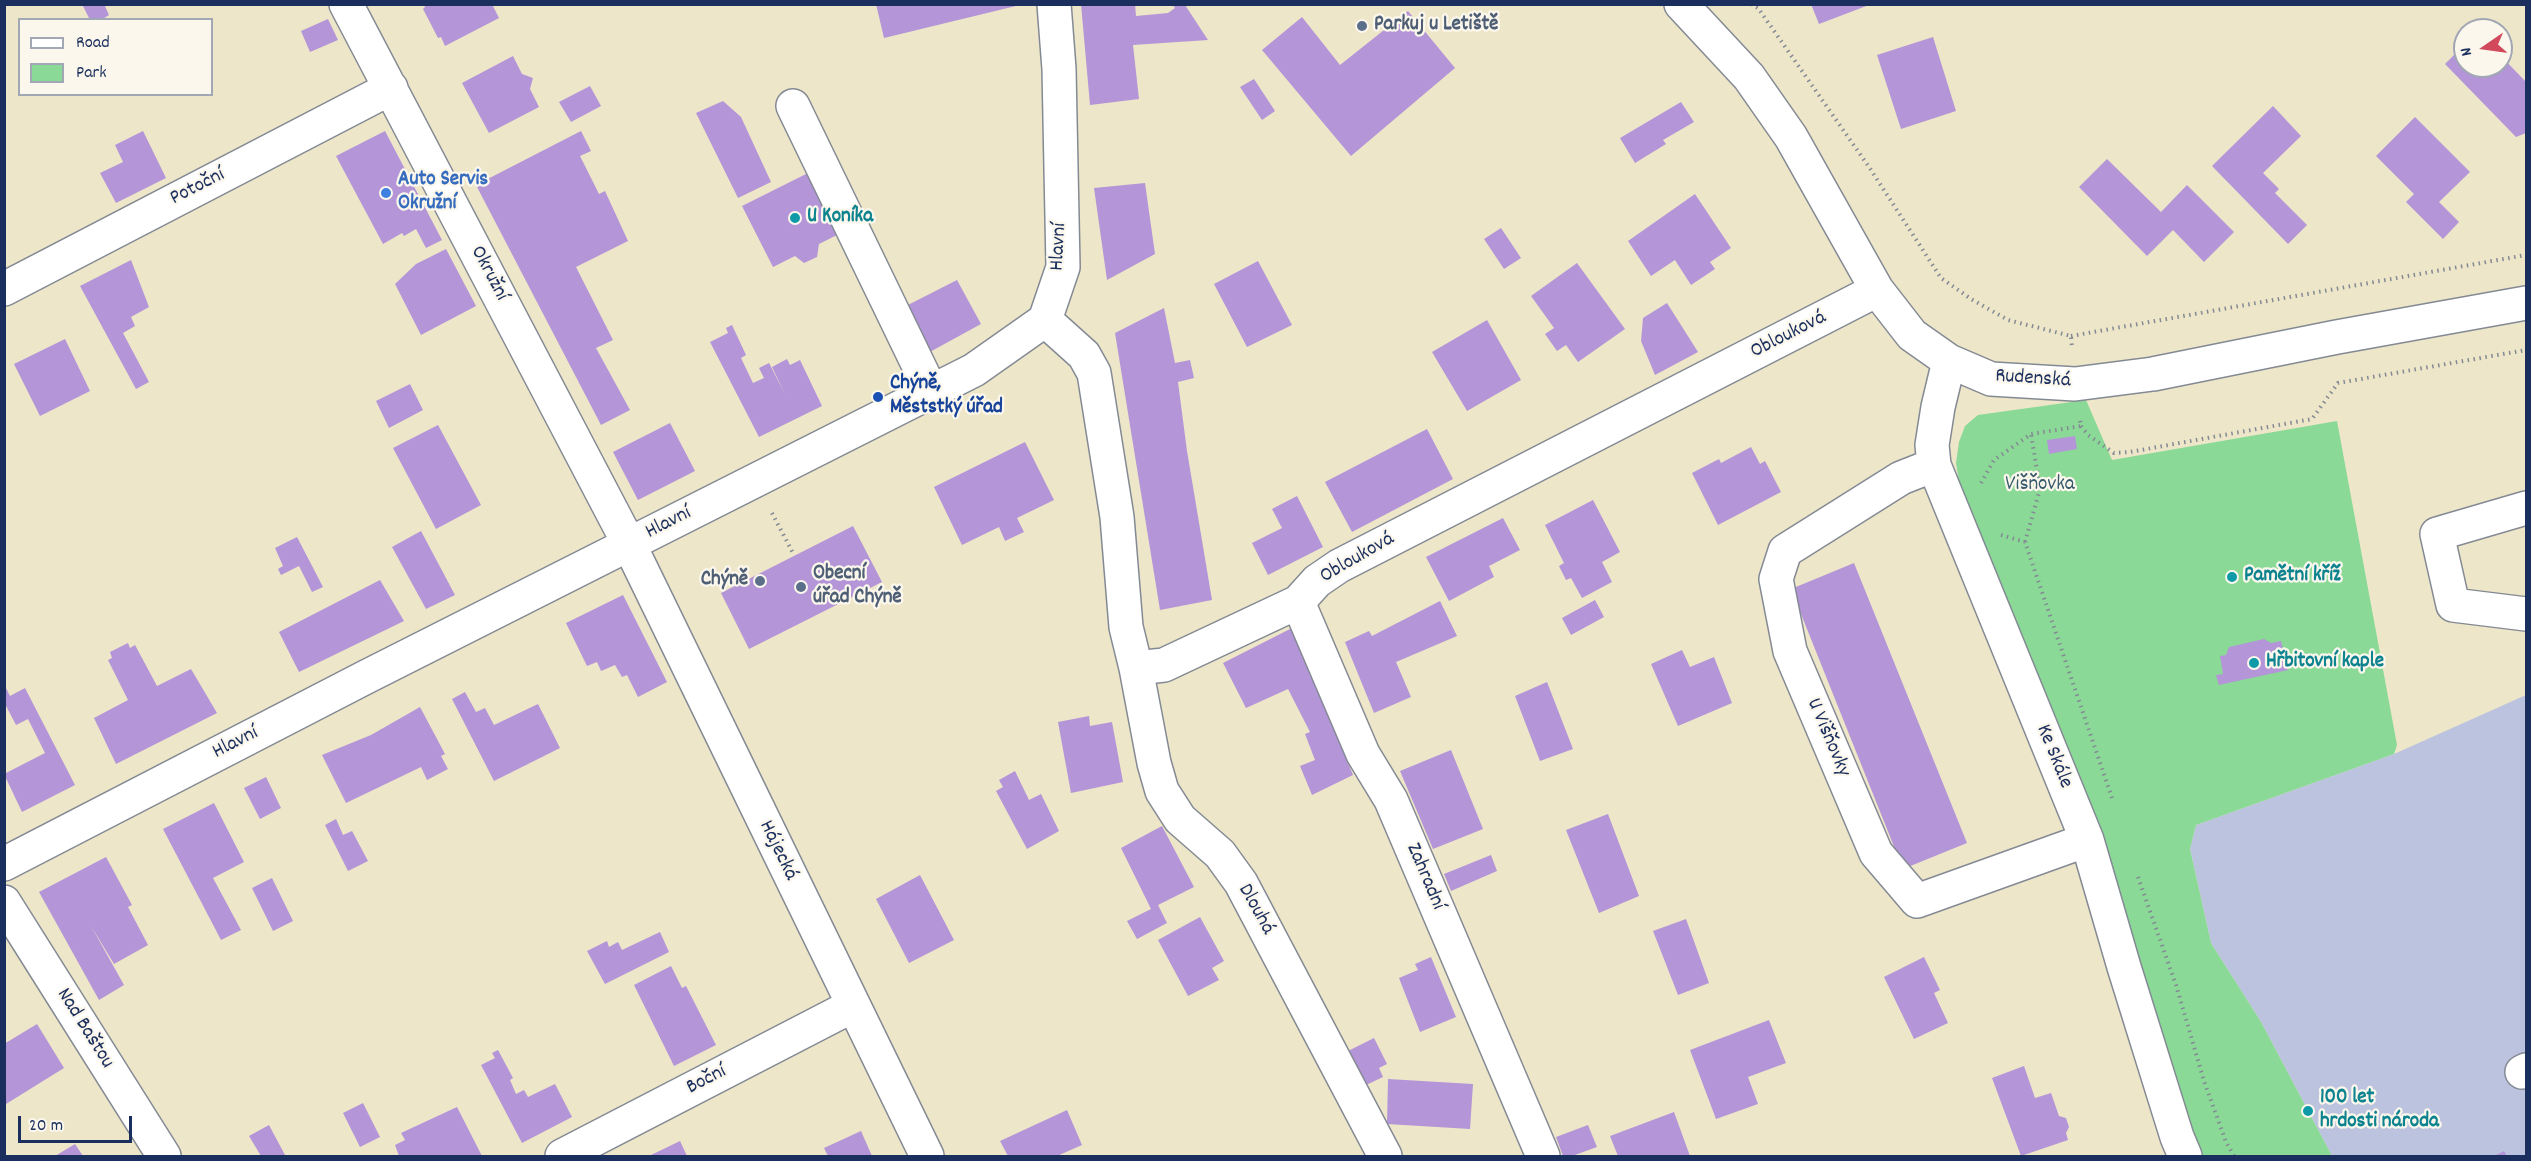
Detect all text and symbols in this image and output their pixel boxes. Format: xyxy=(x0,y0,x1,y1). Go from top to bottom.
place label: Parkuj u Letiště xyxy=(1374,13,1498,39)
legend xyxy=(18,18,213,96)
north arrow xyxy=(2453,18,2513,78)
marker: Parkuj u Letiště xyxy=(1355,19,1369,33)
text: Road xyxy=(76,31,110,56)
text: N xyxy=(2455,45,2479,58)
text: Park xyxy=(76,61,107,86)
street label: Potoční xyxy=(166,164,230,212)
place label: Auto Servis Okružní xyxy=(398,168,488,218)
marker: Auto Servis Okružní xyxy=(379,186,393,200)
place label: U Koníka xyxy=(807,205,873,231)
marker: U Koníka xyxy=(788,211,802,225)
street label: Hlavní xyxy=(1046,222,1074,272)
street label: Okružní xyxy=(463,242,513,306)
street label: Oblouková xyxy=(1747,306,1831,366)
street label: Rudenská xyxy=(1994,365,2072,395)
place label: Chýně, Měststký úřad xyxy=(890,372,1003,422)
marker: Chýně, Měststký úřad xyxy=(871,390,885,404)
park label: Višňovka xyxy=(2005,473,2075,499)
street label: Hlavní xyxy=(642,502,696,546)
street label: Oblouková xyxy=(1316,528,1400,590)
place label: Obecní úřad Chýně xyxy=(813,562,902,612)
place label: Pamětní kříž xyxy=(2244,564,2340,590)
place label: Chýně xyxy=(701,568,748,594)
marker: Pamětní kříž xyxy=(2225,570,2239,584)
marker: Chýně xyxy=(753,574,767,588)
marker: Obecní úřad Chýně xyxy=(794,580,808,594)
place label: Hřbitovní kaple xyxy=(2266,650,2384,676)
marker: Hřbitovní kaple xyxy=(2247,656,2261,670)
street label: U Višňovky xyxy=(1799,695,1855,781)
street label: Hlavní xyxy=(209,722,263,766)
street label: Ke Skále xyxy=(2029,722,2077,792)
street label: Hájecká xyxy=(752,817,802,885)
street label: Zahradní xyxy=(1399,840,1449,914)
street label: Dlouhá xyxy=(1231,880,1279,940)
street label: Nad Baštou xyxy=(49,984,119,1074)
street label: Boční xyxy=(683,1060,731,1102)
place label: 100 let hrdosti národa xyxy=(2320,1086,2439,1136)
scale bar xyxy=(21,1104,135,1142)
marker: 100 let hrdosti národa xyxy=(2301,1104,2315,1118)
text: 20 m xyxy=(29,1114,63,1139)

